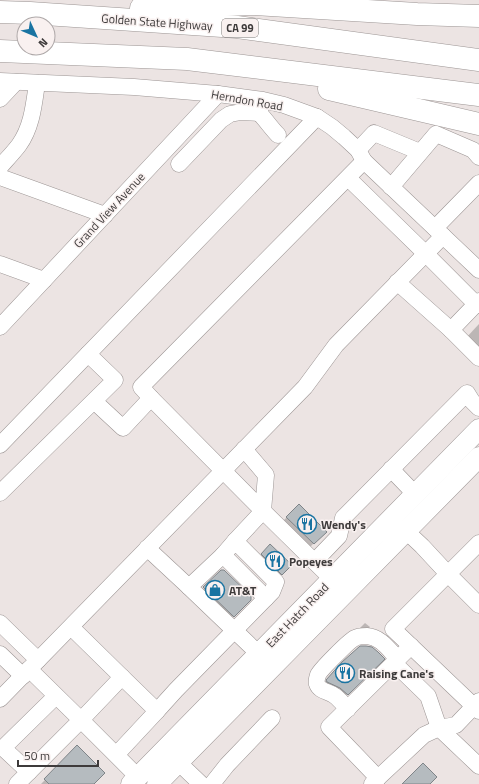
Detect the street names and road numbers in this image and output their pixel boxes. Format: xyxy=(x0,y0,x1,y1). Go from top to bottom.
street label: Golden State Highway xyxy=(101,9,214,35)
road number: CA 99 xyxy=(222,19,258,37)
street label: Herndon Road xyxy=(210,84,284,116)
street label: Grand View Avenue xyxy=(69,168,149,252)
street label: East Hatch Road xyxy=(261,578,333,652)

